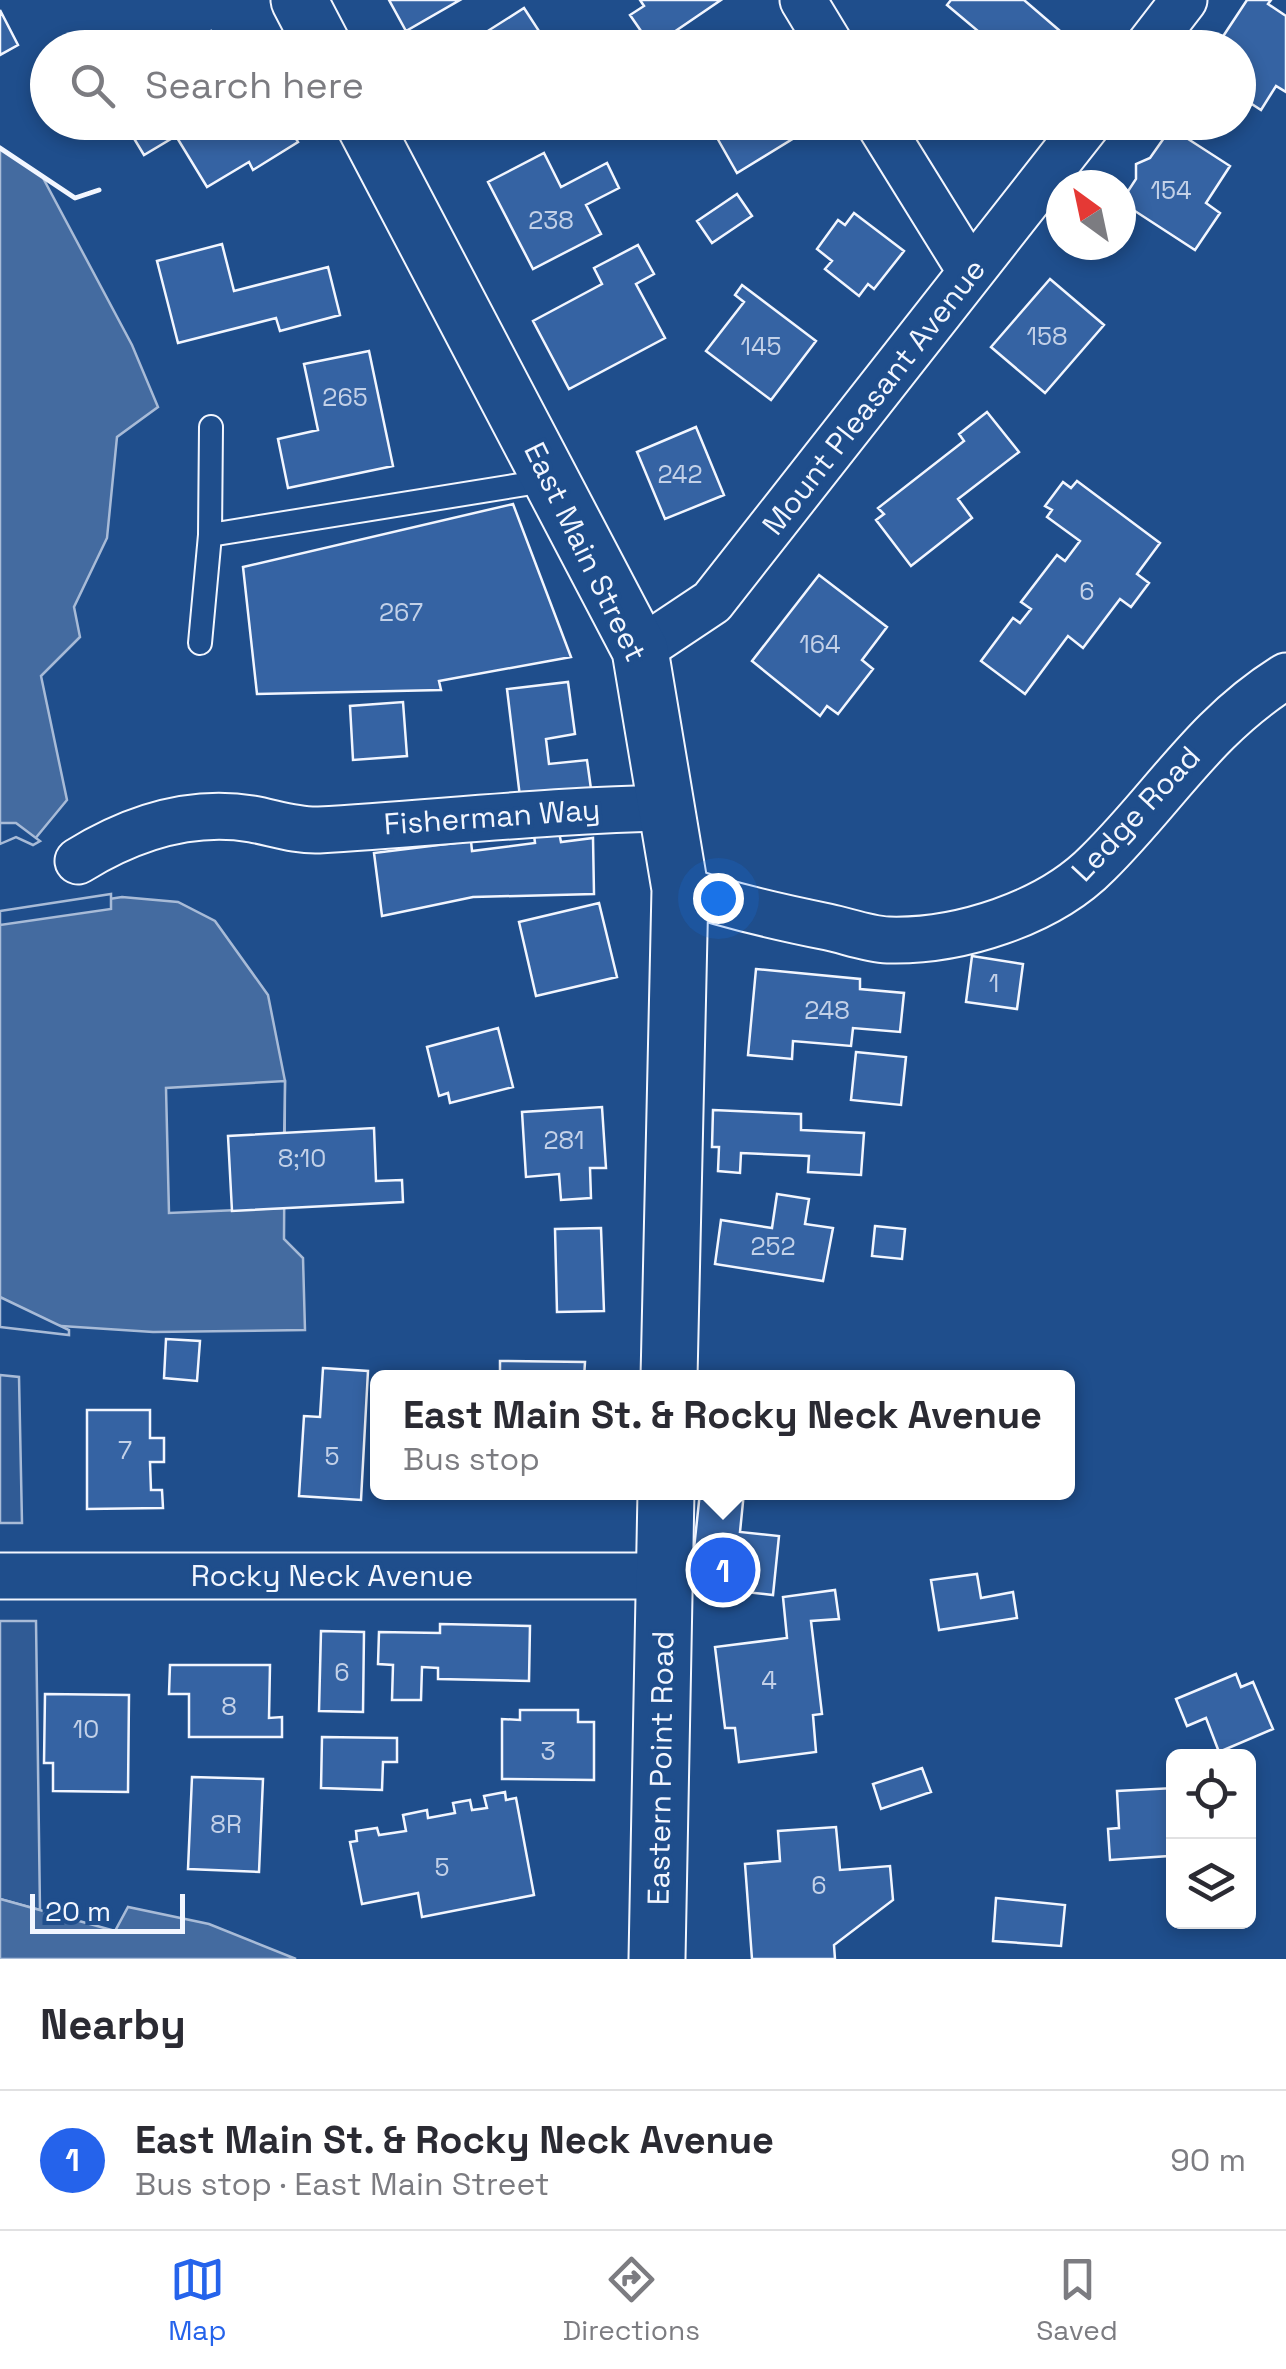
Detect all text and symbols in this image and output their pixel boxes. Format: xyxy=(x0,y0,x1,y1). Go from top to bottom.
search box xyxy=(30,30,1256,140)
icon: search xyxy=(65,58,120,113)
text: Search here xyxy=(145,61,364,109)
north arrow xyxy=(1046,170,1136,260)
house number: 154 xyxy=(1150,174,1192,206)
house number: 238 xyxy=(528,204,574,236)
street label: Mount Pleasant Avenue xyxy=(753,250,994,543)
house number: 158 xyxy=(1026,320,1068,352)
house number: 145 xyxy=(740,330,782,362)
house number: 265 xyxy=(322,381,368,413)
street label: East Main Street xyxy=(515,436,655,668)
house number: 242 xyxy=(657,458,703,490)
house number: 6 xyxy=(1079,575,1095,607)
house number: 267 xyxy=(379,596,423,628)
house number: 164 xyxy=(799,628,841,660)
street label: Ledge Road xyxy=(1063,738,1208,890)
street label: Fisherman Way xyxy=(382,789,602,844)
your location xyxy=(693,873,744,924)
house number: 1 xyxy=(989,967,999,999)
house number: 248 xyxy=(804,994,850,1026)
house number: 281 xyxy=(543,1124,585,1156)
house number: 8;10 xyxy=(278,1142,326,1174)
house number: 252 xyxy=(751,1230,795,1262)
popup xyxy=(370,1370,1075,1500)
text: East Main St. & Rocky Neck Avenue xyxy=(403,1391,1042,1439)
house number: 7 xyxy=(118,1434,132,1466)
text: Bus stop xyxy=(403,1439,540,1479)
house number: 5 xyxy=(325,1440,339,1472)
pin: 1 xyxy=(690,1532,756,1608)
street label: Rocky Neck Avenue xyxy=(191,1556,473,1595)
street label: Eastern Point Road xyxy=(639,1630,682,1906)
house number: 6 xyxy=(334,1656,350,1688)
house number: 4 xyxy=(761,1664,777,1696)
house number: 8 xyxy=(221,1690,237,1722)
house number: 10 xyxy=(73,1713,99,1745)
house number: 3 xyxy=(540,1735,556,1767)
map controls xyxy=(1166,1749,1256,1929)
button: locate xyxy=(1166,1749,1256,1839)
house number: 8R xyxy=(210,1808,242,1840)
button: layers xyxy=(1166,1839,1256,1929)
house number: 5 xyxy=(435,1851,449,1883)
house number: 6 xyxy=(811,1869,827,1901)
scale bar xyxy=(30,1889,185,1934)
text: 20 m xyxy=(45,1893,111,1929)
text: Nearby xyxy=(40,1998,186,2051)
text: East Main St. & Rocky Neck Avenue xyxy=(135,2116,774,2164)
text: 1 xyxy=(65,2140,80,2180)
text: 90 m xyxy=(1170,2140,1246,2180)
text: Bus stop · East Main Street xyxy=(135,2164,550,2204)
tab: Map xyxy=(168,2252,226,2348)
tab: Directions xyxy=(563,2252,700,2348)
tab: Saved xyxy=(1036,2252,1118,2348)

